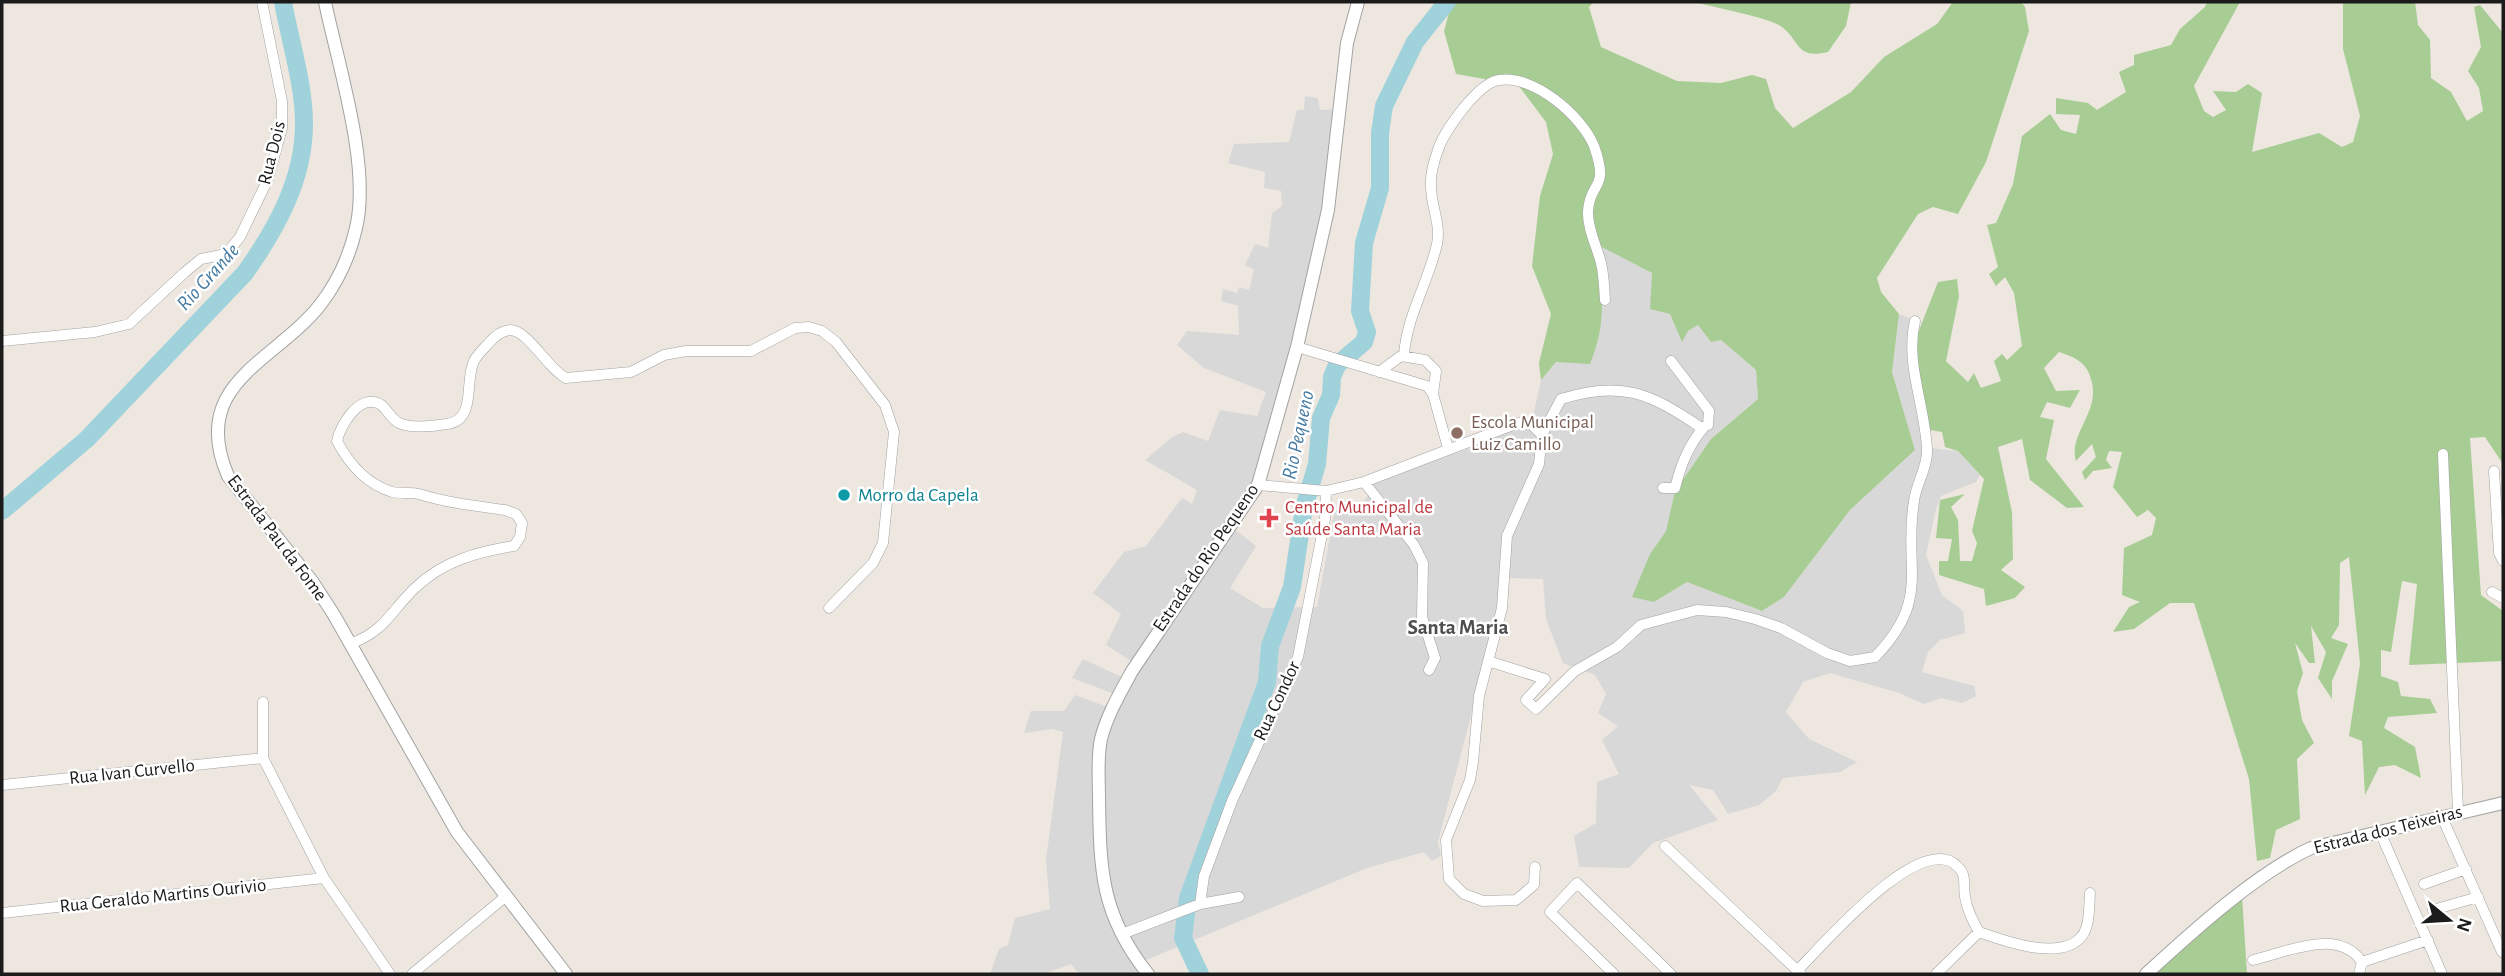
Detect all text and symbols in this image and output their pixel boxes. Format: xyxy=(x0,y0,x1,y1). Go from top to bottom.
street label: Rua Dois xyxy=(255,119,289,187)
water label: Rio Grande xyxy=(173,239,243,315)
water label: Rio Pequeno xyxy=(1278,389,1318,481)
place label: Escola Municipal Luiz Camillo xyxy=(1471,413,1594,454)
marker: Escola Municipal Luiz Camillo xyxy=(1449,425,1465,441)
street label: Estrada Pau da Fome xyxy=(224,472,330,604)
street label: Estrada do Rio Pequeno xyxy=(1150,481,1262,635)
place label: Morro da Capela xyxy=(858,486,979,505)
marker: Morro da Capela xyxy=(836,487,852,503)
place label: Centro Municipal de Saúde Santa Maria xyxy=(1285,498,1433,539)
marker: Centro Municipal de Saúde Santa Maria xyxy=(1259,508,1279,528)
district label: Santa Maria xyxy=(1408,617,1508,638)
street label: Rua Condor xyxy=(1250,658,1304,744)
street label: Rua Ivan Curvello xyxy=(68,756,196,788)
street label: Estrada dos Teixeiras xyxy=(2312,802,2464,858)
street label: Rua Geraldo Martins Ourivio xyxy=(59,876,267,916)
north arrow xyxy=(2414,885,2484,955)
text: N xyxy=(2453,916,2475,934)

